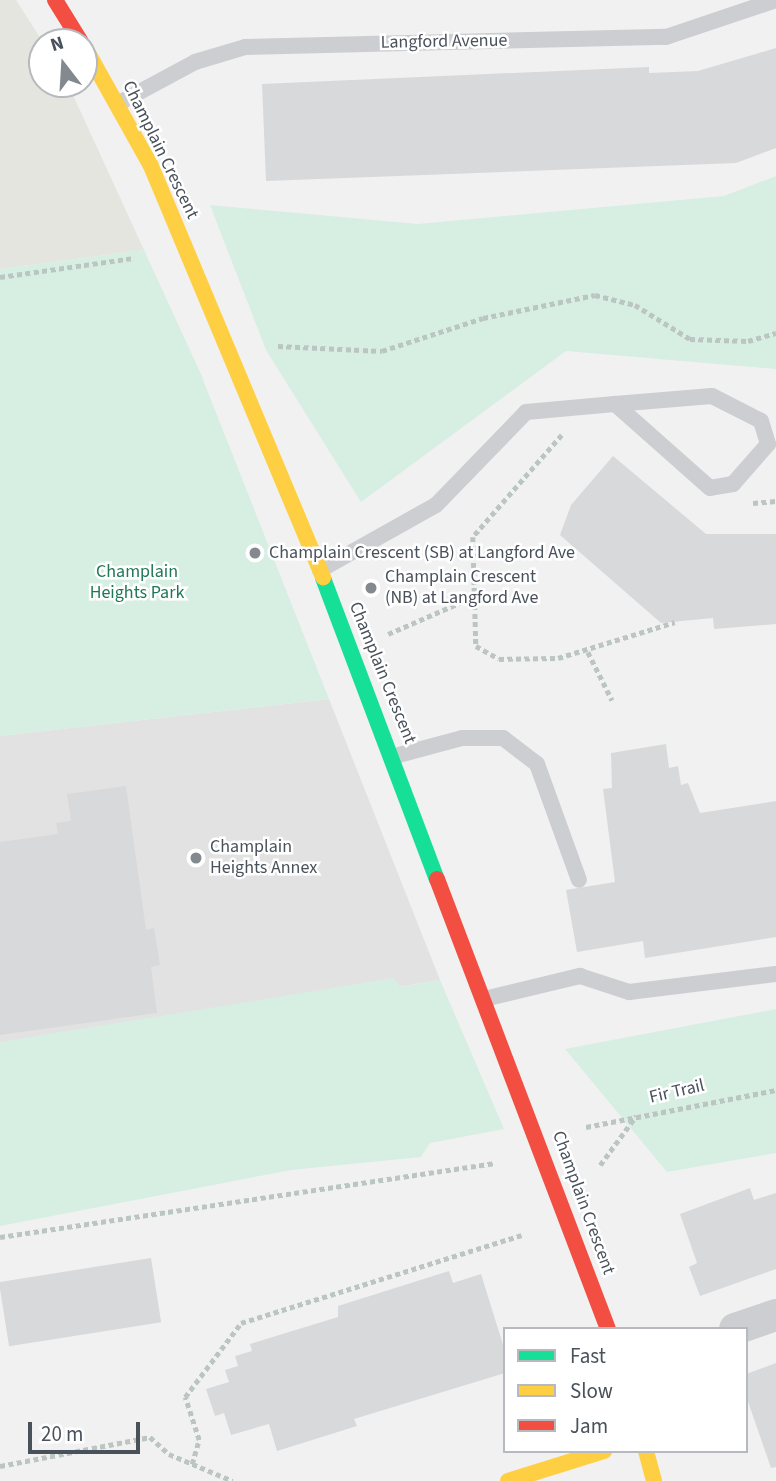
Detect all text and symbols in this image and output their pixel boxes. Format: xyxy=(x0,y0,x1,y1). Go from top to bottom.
north arrow xyxy=(28,28,98,98)
text: N xyxy=(47,30,67,59)
street label: Langford Avenue xyxy=(380,30,508,54)
street label: Champlain Crescent xyxy=(117,77,203,223)
place label: Champlain Crescent (SB) at Langford Ave xyxy=(269,542,575,564)
marker: Champlain Crescent (SB) at Langford Ave xyxy=(247,545,263,561)
park label: Champlain Heights Park xyxy=(90,562,184,604)
place label: Champlain Crescent (NB) at Langford Ave xyxy=(385,567,538,610)
marker: Champlain Crescent (NB) at Langford Ave xyxy=(363,580,379,596)
street label: Champlain Crescent xyxy=(344,599,420,747)
place label: Champlain Heights Annex xyxy=(210,837,317,880)
marker: Champlain Heights Annex xyxy=(188,850,204,866)
street label: Fir Trail xyxy=(647,1075,707,1109)
street label: Champlain Crescent xyxy=(547,1128,619,1278)
legend xyxy=(503,1327,748,1453)
text: Fast xyxy=(570,1341,606,1371)
text: Slow xyxy=(570,1376,613,1406)
scale bar xyxy=(32,1408,144,1452)
text: Jam xyxy=(570,1411,608,1441)
text: 20 m xyxy=(41,1419,83,1449)

